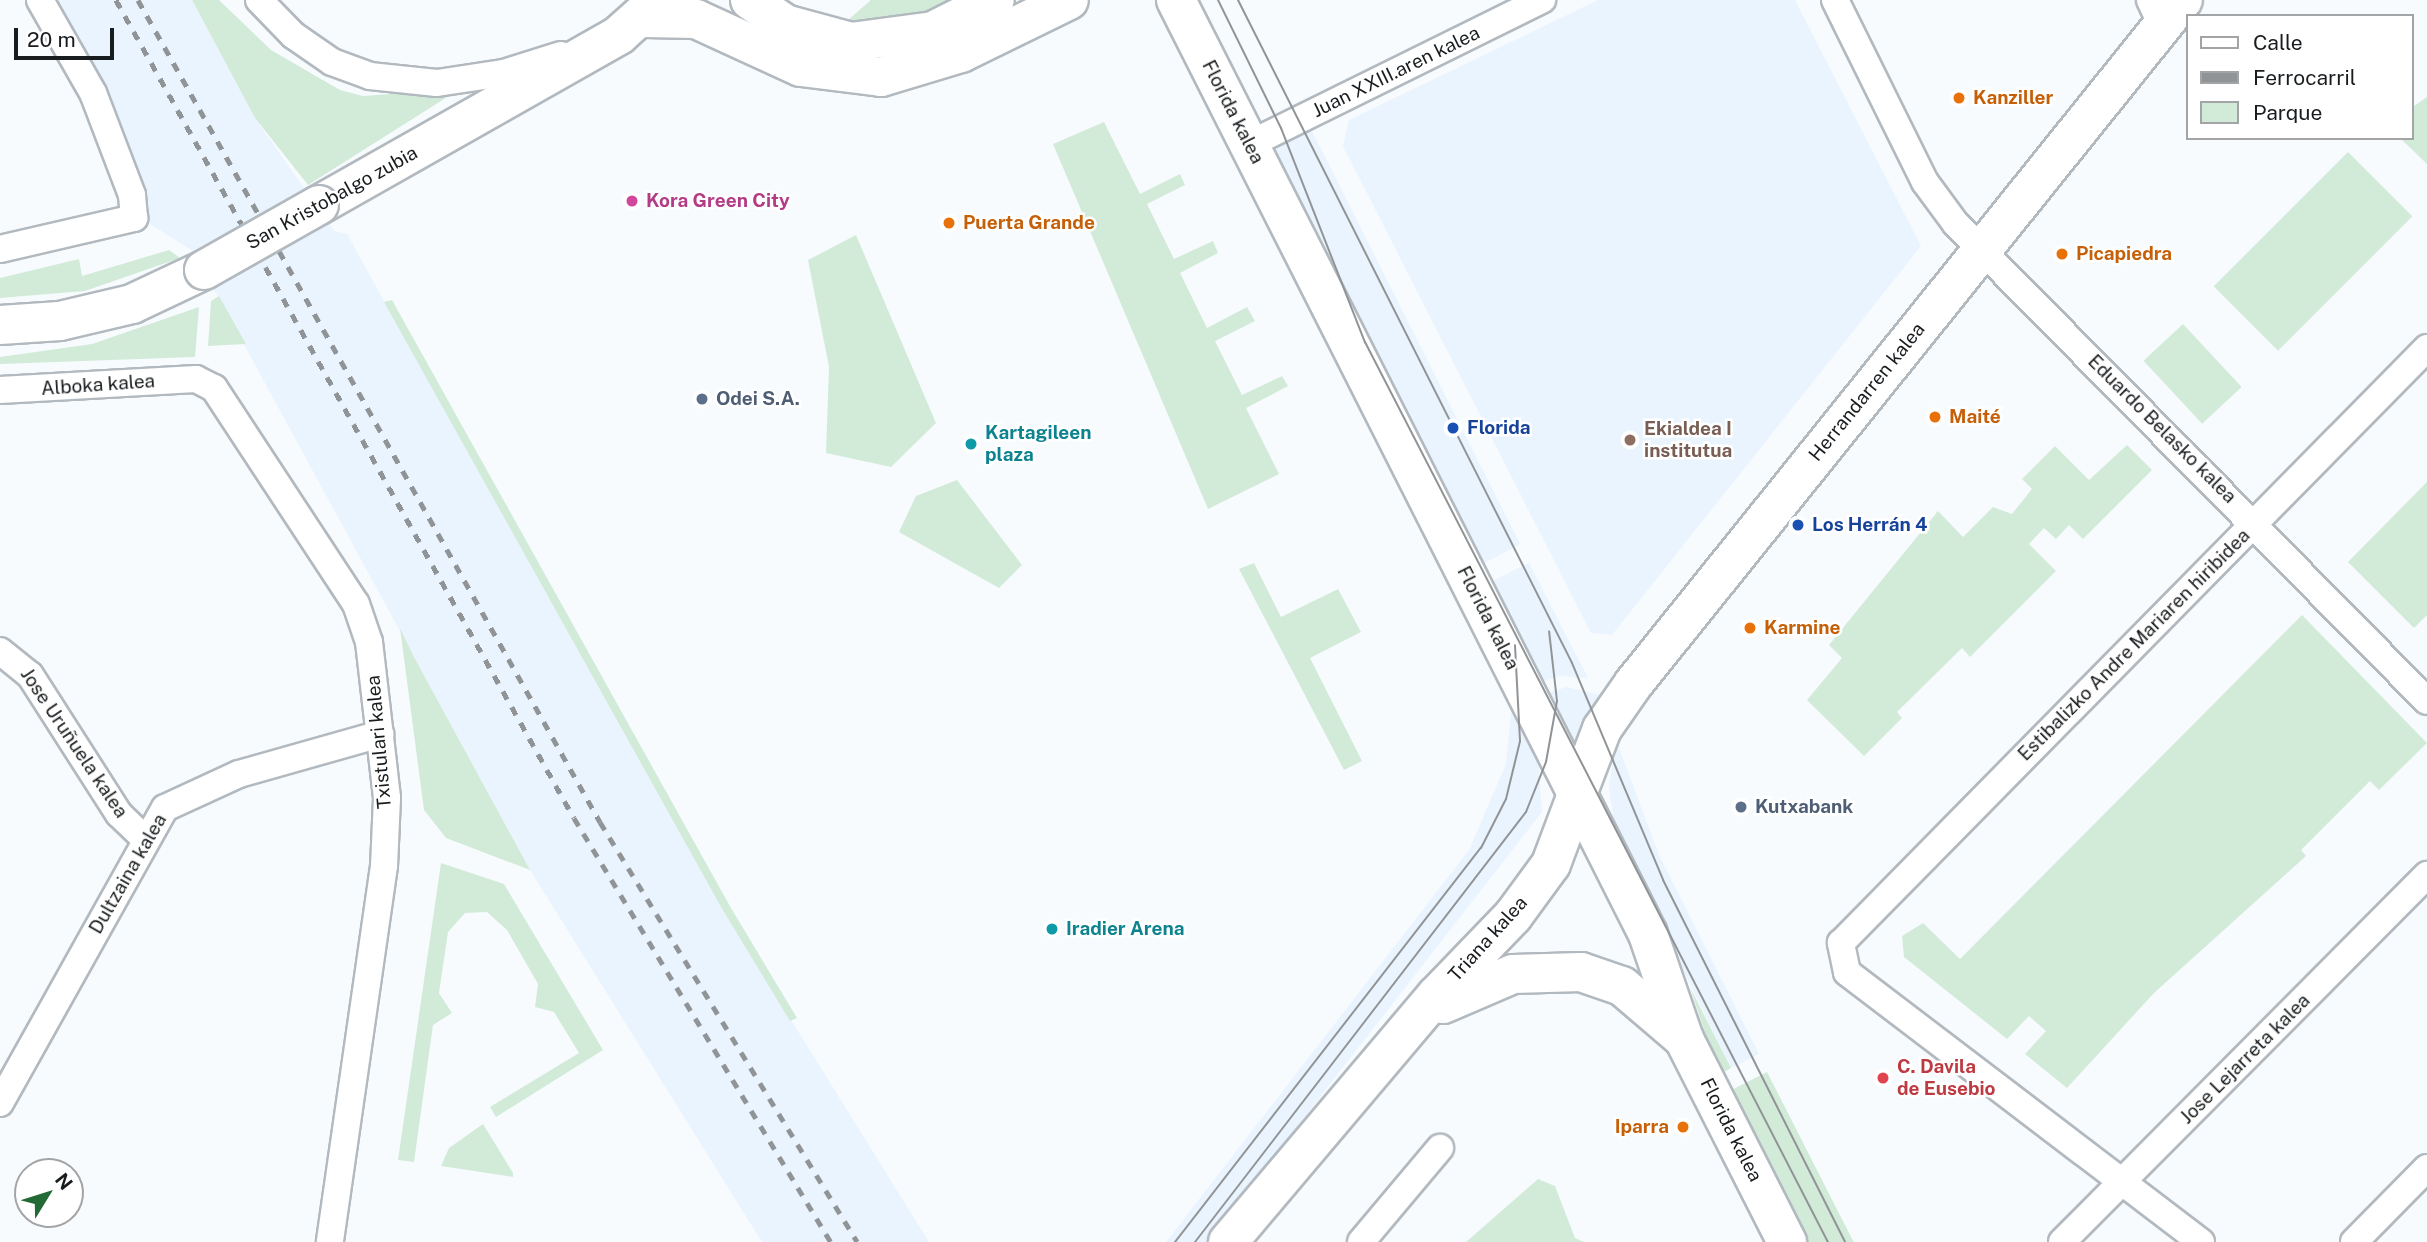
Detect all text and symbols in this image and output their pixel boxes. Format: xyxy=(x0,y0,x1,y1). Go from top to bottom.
scale bar xyxy=(18,14,117,58)
legend xyxy=(2186,14,2413,140)
street label: Juan XXIII.aren kalea xyxy=(1309,22,1483,122)
text: 20 m xyxy=(27,27,76,52)
text: Calle xyxy=(2253,30,2303,55)
street label: Florida kalea xyxy=(1197,56,1269,168)
text: Ferrocarril xyxy=(2253,65,2356,90)
place label: Kanziller xyxy=(1973,87,2053,109)
marker: Kanziller xyxy=(1951,90,1967,106)
text: Parque xyxy=(2253,100,2322,125)
street label: San Kristobalgo zubia xyxy=(242,141,422,255)
place label: Kora Green City xyxy=(646,190,790,212)
marker: Kora Green City xyxy=(624,193,640,209)
place label: Puerta Grande xyxy=(963,212,1095,234)
marker: Puerta Grande xyxy=(941,215,957,231)
place label: Picapiedra xyxy=(2076,243,2172,265)
marker: Picapiedra xyxy=(2054,246,2070,262)
street label: Herrandarren kalea xyxy=(1804,318,1930,466)
street label: Eduardo Belasko kalea xyxy=(2083,350,2241,508)
street label: Alboka kalea xyxy=(40,370,156,400)
place label: Odei S.A. xyxy=(716,388,800,410)
marker: Odei S.A. xyxy=(694,391,710,407)
place label: Maité xyxy=(1949,406,2001,428)
marker: Maité xyxy=(1927,409,1943,425)
place label: Florida xyxy=(1467,417,1530,439)
place label: Ekialdea I institutua xyxy=(1644,418,1732,462)
marker: Florida xyxy=(1445,420,1461,436)
place label: Kartagileen plaza xyxy=(985,422,1091,466)
marker: Ekialdea I institutua xyxy=(1622,432,1638,448)
marker: Kartagileen plaza xyxy=(963,436,979,452)
place label: Los Herrán 4 xyxy=(1812,514,1928,536)
marker: Los Herrán 4 xyxy=(1790,517,1806,533)
street label: Estibalizko Andre Mariaren hiribidea xyxy=(2013,524,2255,766)
street label: Florida kalea xyxy=(1452,562,1524,674)
place label: Karmine xyxy=(1764,617,1840,639)
marker: Karmine xyxy=(1742,620,1758,636)
street label: Jose Uruñuela kalea xyxy=(15,664,133,822)
street label: Txistulari kalea xyxy=(362,674,396,810)
place label: Kutxabank xyxy=(1755,796,1853,818)
marker: Kutxabank xyxy=(1733,799,1749,815)
street label: Dultzaina kalea xyxy=(84,810,172,938)
street label: Triana kalea xyxy=(1444,892,1532,986)
place label: Iradier Arena xyxy=(1066,918,1185,940)
marker: Iradier Arena xyxy=(1044,921,1060,937)
street label: Jose Lejarreta kalea xyxy=(2175,989,2315,1129)
place label: C. Davila de Eusebio xyxy=(1897,1056,1996,1100)
marker: C. Davila de Eusebio xyxy=(1875,1070,1891,1086)
street label: Florida kalea xyxy=(1695,1074,1767,1186)
place label: Iparra xyxy=(1615,1116,1669,1138)
marker: Iparra xyxy=(1675,1119,1691,1135)
north arrow xyxy=(14,1158,84,1228)
text: N xyxy=(51,1169,77,1194)

